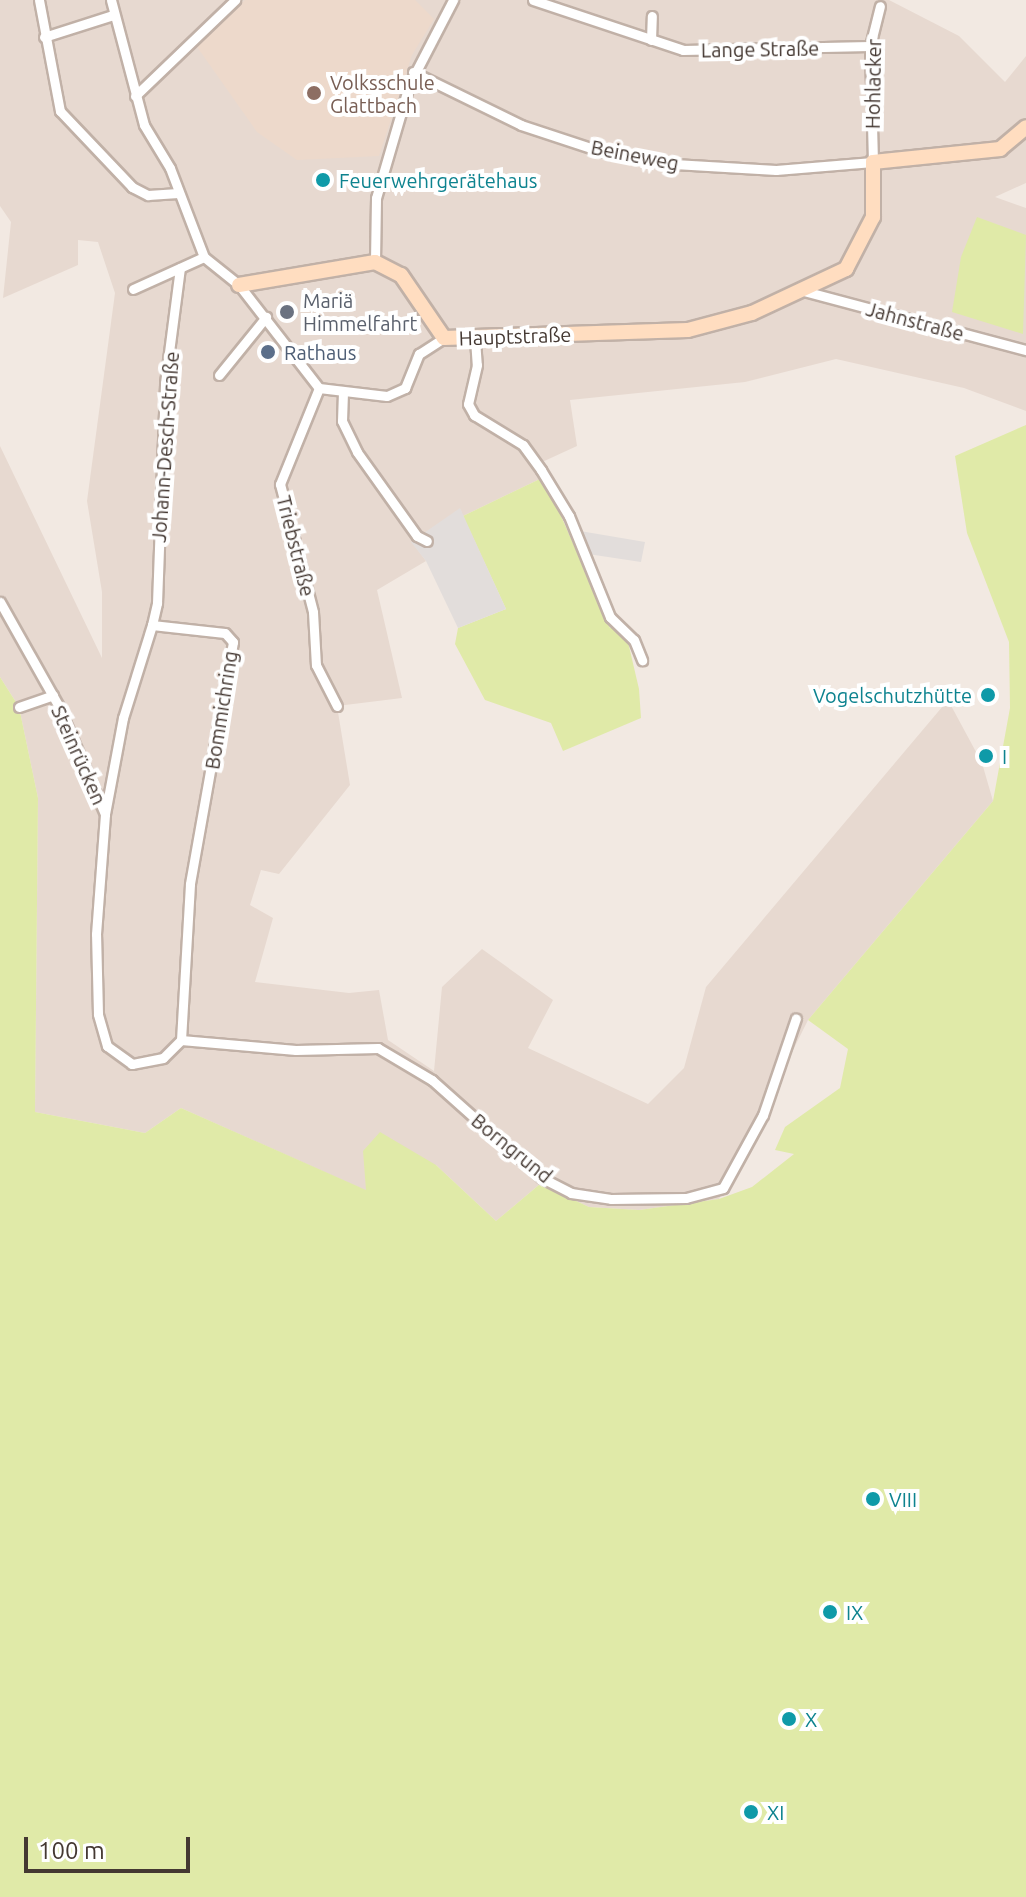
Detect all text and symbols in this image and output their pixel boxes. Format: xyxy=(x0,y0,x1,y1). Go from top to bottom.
street label: Lange Straße xyxy=(701,36,819,62)
street label: Hohlacker xyxy=(860,39,886,129)
place label: Volksschule Glattbach xyxy=(330,70,435,117)
marker: Volksschule Glattbach xyxy=(305,84,323,102)
street label: Beineweg xyxy=(589,135,681,175)
place label: Feuerwehrgerätehaus xyxy=(339,168,538,192)
marker: Feuerwehrgerätehaus xyxy=(314,171,332,189)
place label: Mariä Himmelfahrt xyxy=(303,288,417,335)
street label: Jahnstraße xyxy=(863,296,967,346)
marker: Mariä Himmelfahrt xyxy=(278,303,296,321)
street label: Hauptstraße xyxy=(458,322,572,350)
place label: Rathaus xyxy=(284,340,356,364)
marker: Rathaus xyxy=(259,343,277,361)
street label: Johann-Desch-Straße xyxy=(146,351,184,543)
street label: Triebstraße xyxy=(272,493,320,599)
street label: Bommichring xyxy=(200,649,242,771)
place label: Vogelschutzhütte xyxy=(813,683,972,707)
marker: Vogelschutzhütte xyxy=(979,686,997,704)
street label: Steinrücken xyxy=(46,702,112,808)
place label: I xyxy=(1002,744,1007,768)
marker: I xyxy=(977,747,995,765)
street label: Borngrund xyxy=(467,1108,557,1188)
place label: VIII xyxy=(889,1487,917,1511)
marker: VIII xyxy=(864,1490,882,1508)
place label: IX xyxy=(846,1600,863,1624)
marker: IX xyxy=(821,1603,839,1621)
place label: X xyxy=(805,1707,817,1731)
marker: X xyxy=(780,1710,798,1728)
place label: XI xyxy=(767,1800,784,1824)
marker: XI xyxy=(742,1803,760,1821)
scale bar xyxy=(28,1821,194,1871)
text: 100 m xyxy=(38,1837,105,1864)

